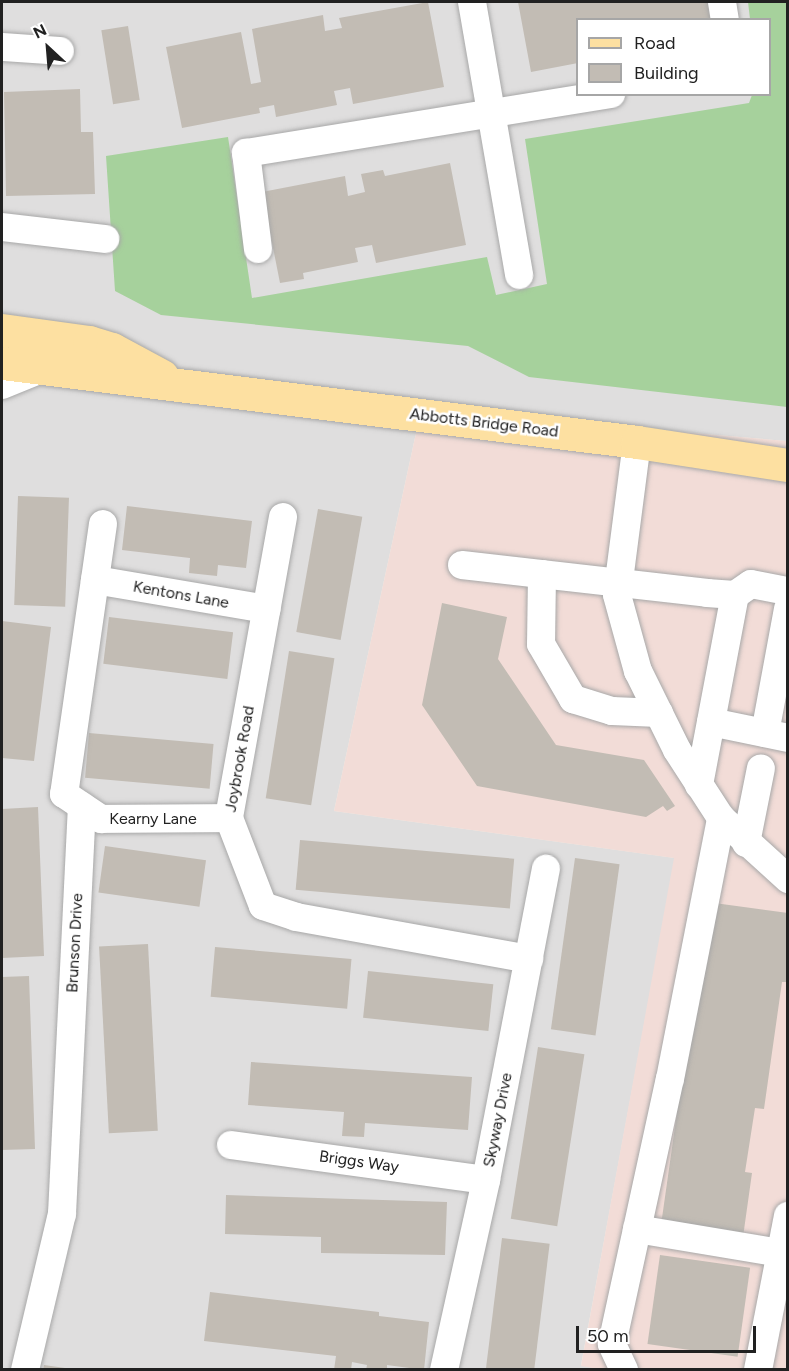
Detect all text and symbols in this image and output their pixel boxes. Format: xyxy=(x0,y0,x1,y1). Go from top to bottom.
north arrow xyxy=(18,18,78,78)
legend xyxy=(576,18,771,96)
text: N xyxy=(30,20,50,43)
text: Road xyxy=(634,32,675,54)
text: Building xyxy=(634,62,699,84)
street label: Abbotts Bridge Road xyxy=(409,404,559,442)
street label: Kentons Lane xyxy=(132,577,230,613)
street label: Joybrook Road xyxy=(221,704,259,814)
street label: Kearny Lane xyxy=(109,809,197,829)
street label: Brunson Drive xyxy=(63,893,87,993)
street label: Skyway Drive xyxy=(479,1071,517,1169)
street label: Briggs Way xyxy=(318,1147,400,1177)
scale bar xyxy=(579,1314,759,1352)
text: 50 m xyxy=(587,1325,629,1347)

